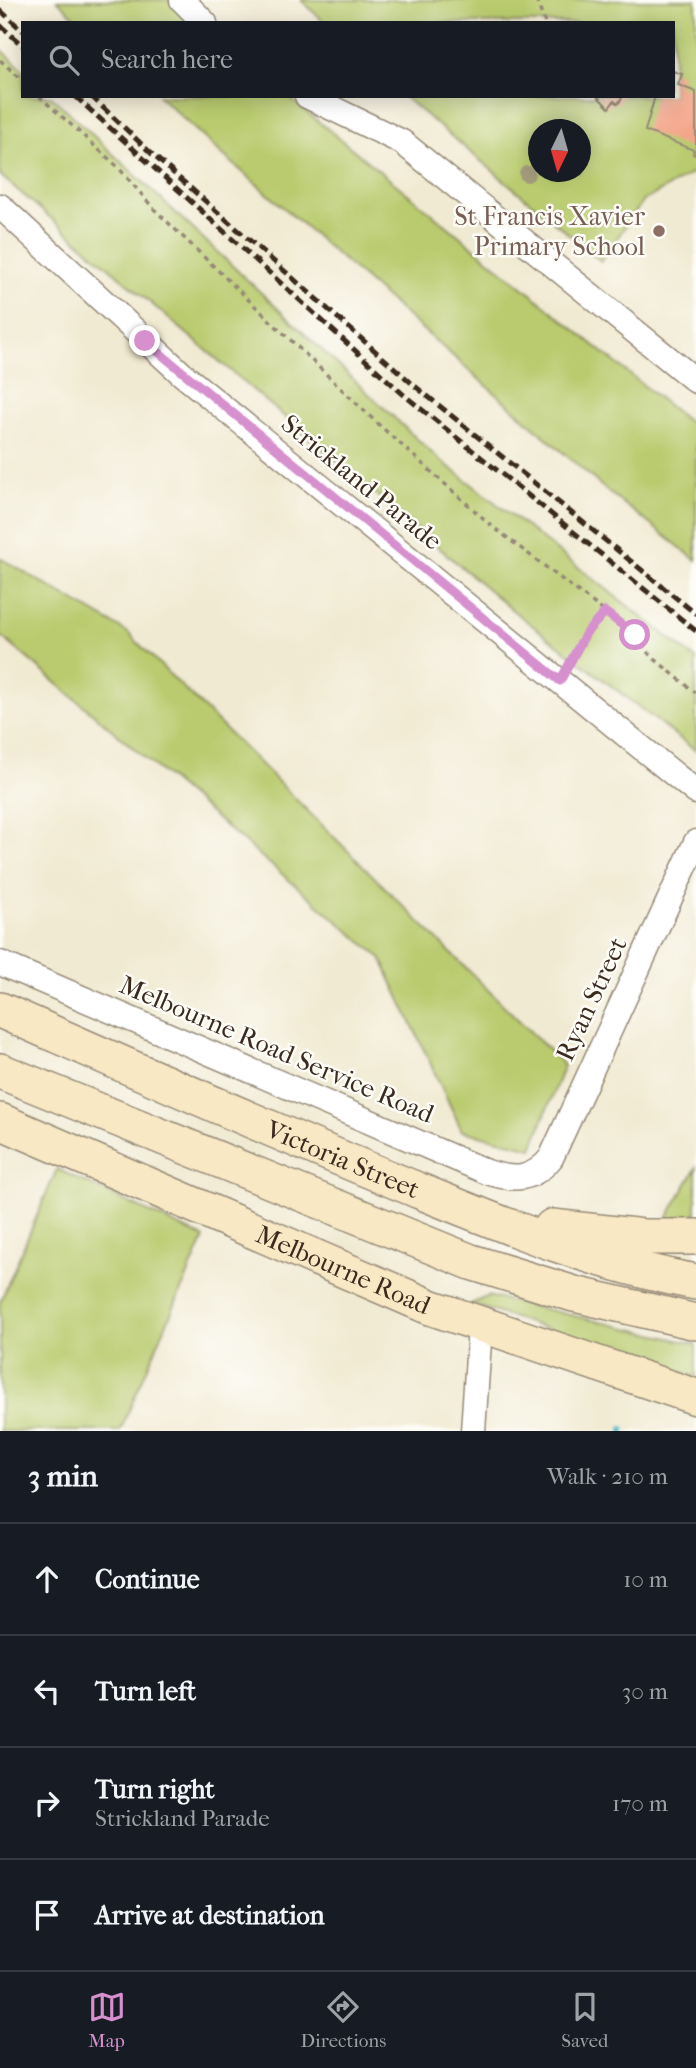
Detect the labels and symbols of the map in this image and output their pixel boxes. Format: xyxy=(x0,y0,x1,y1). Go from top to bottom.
north arrow xyxy=(528,119,591,182)
place label: St Francis Xavier Primary School xyxy=(454,201,645,262)
marker: St Francis Xavier Primary School xyxy=(651,223,667,239)
route end xyxy=(129,325,160,356)
street label: Strickland Parade xyxy=(275,408,448,557)
route start xyxy=(619,619,650,650)
street label: Ryan Street xyxy=(549,932,634,1066)
street label: Melbourne Road Service Road xyxy=(115,969,439,1130)
street label: Victoria Street xyxy=(261,1113,425,1205)
street label: Melbourne Road xyxy=(251,1219,436,1322)

